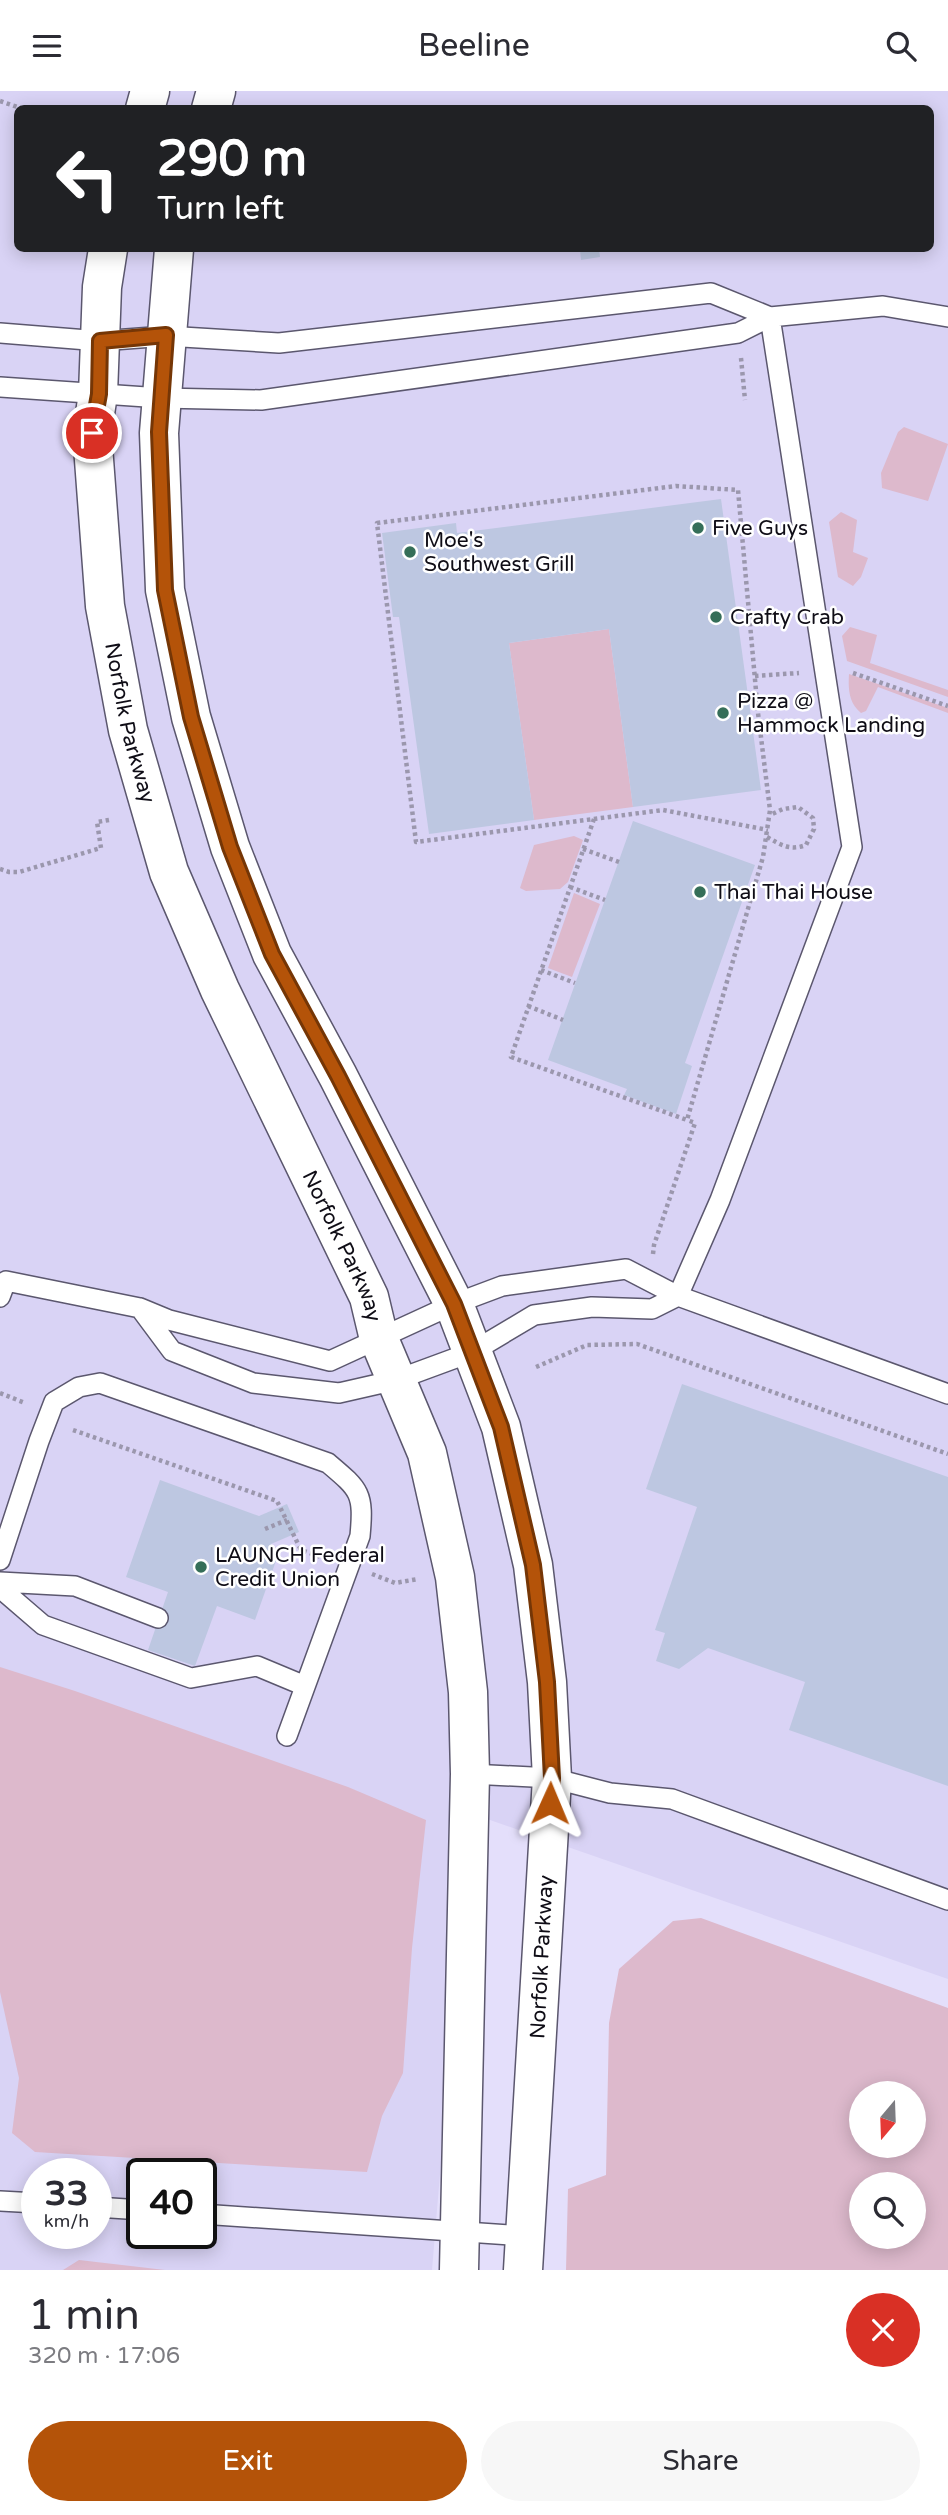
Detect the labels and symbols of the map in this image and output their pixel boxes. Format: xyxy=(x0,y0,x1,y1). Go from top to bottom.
pin xyxy=(62,403,122,463)
place label: Five Guys xyxy=(712,516,808,541)
marker: Five Guys xyxy=(690,520,706,536)
place label: Moe's Southwest Grill xyxy=(424,528,575,577)
marker: Moe's Southwest Grill xyxy=(402,544,418,560)
place label: Crafty Crab xyxy=(730,605,844,630)
marker: Crafty Crab xyxy=(708,609,724,625)
street label: Norfolk Parkway xyxy=(100,641,161,806)
place label: Pizza @ Hammock Landing xyxy=(737,689,925,738)
marker: Pizza @ Hammock Landing xyxy=(715,705,731,721)
place label: Thai Thai House xyxy=(714,880,873,905)
marker: Thai Thai House xyxy=(692,884,708,900)
street label: Norfolk Parkway xyxy=(297,1166,387,1324)
place label: LAUNCH Federal Credit Union xyxy=(215,1543,385,1592)
marker: LAUNCH Federal Credit Union xyxy=(193,1559,209,1575)
position arrow xyxy=(513,1766,587,1840)
street label: Norfolk Parkway xyxy=(525,1874,559,2040)
north arrow xyxy=(849,2081,926,2158)
speed limit sign: 40 xyxy=(126,2158,217,2249)

